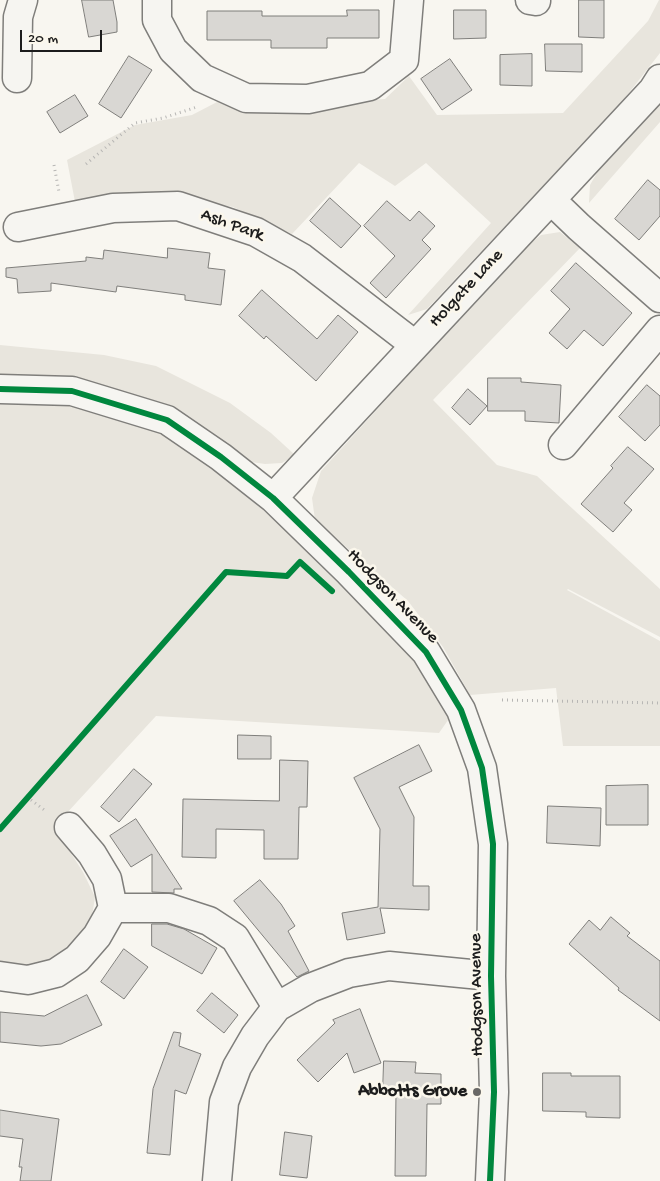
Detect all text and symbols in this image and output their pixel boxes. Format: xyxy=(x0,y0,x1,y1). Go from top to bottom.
scale bar xyxy=(22,20,105,52)
text: 20 m xyxy=(28,30,58,48)
street label: Ash Park xyxy=(198,205,266,247)
street label: Holgate Lane xyxy=(425,245,509,333)
street label: Hodgson Avenue xyxy=(341,545,443,649)
street label: Hodgson Avenue xyxy=(466,933,490,1057)
place label: Abbotts Grove xyxy=(358,1081,467,1103)
marker: Abbotts Grove xyxy=(471,1086,483,1098)

